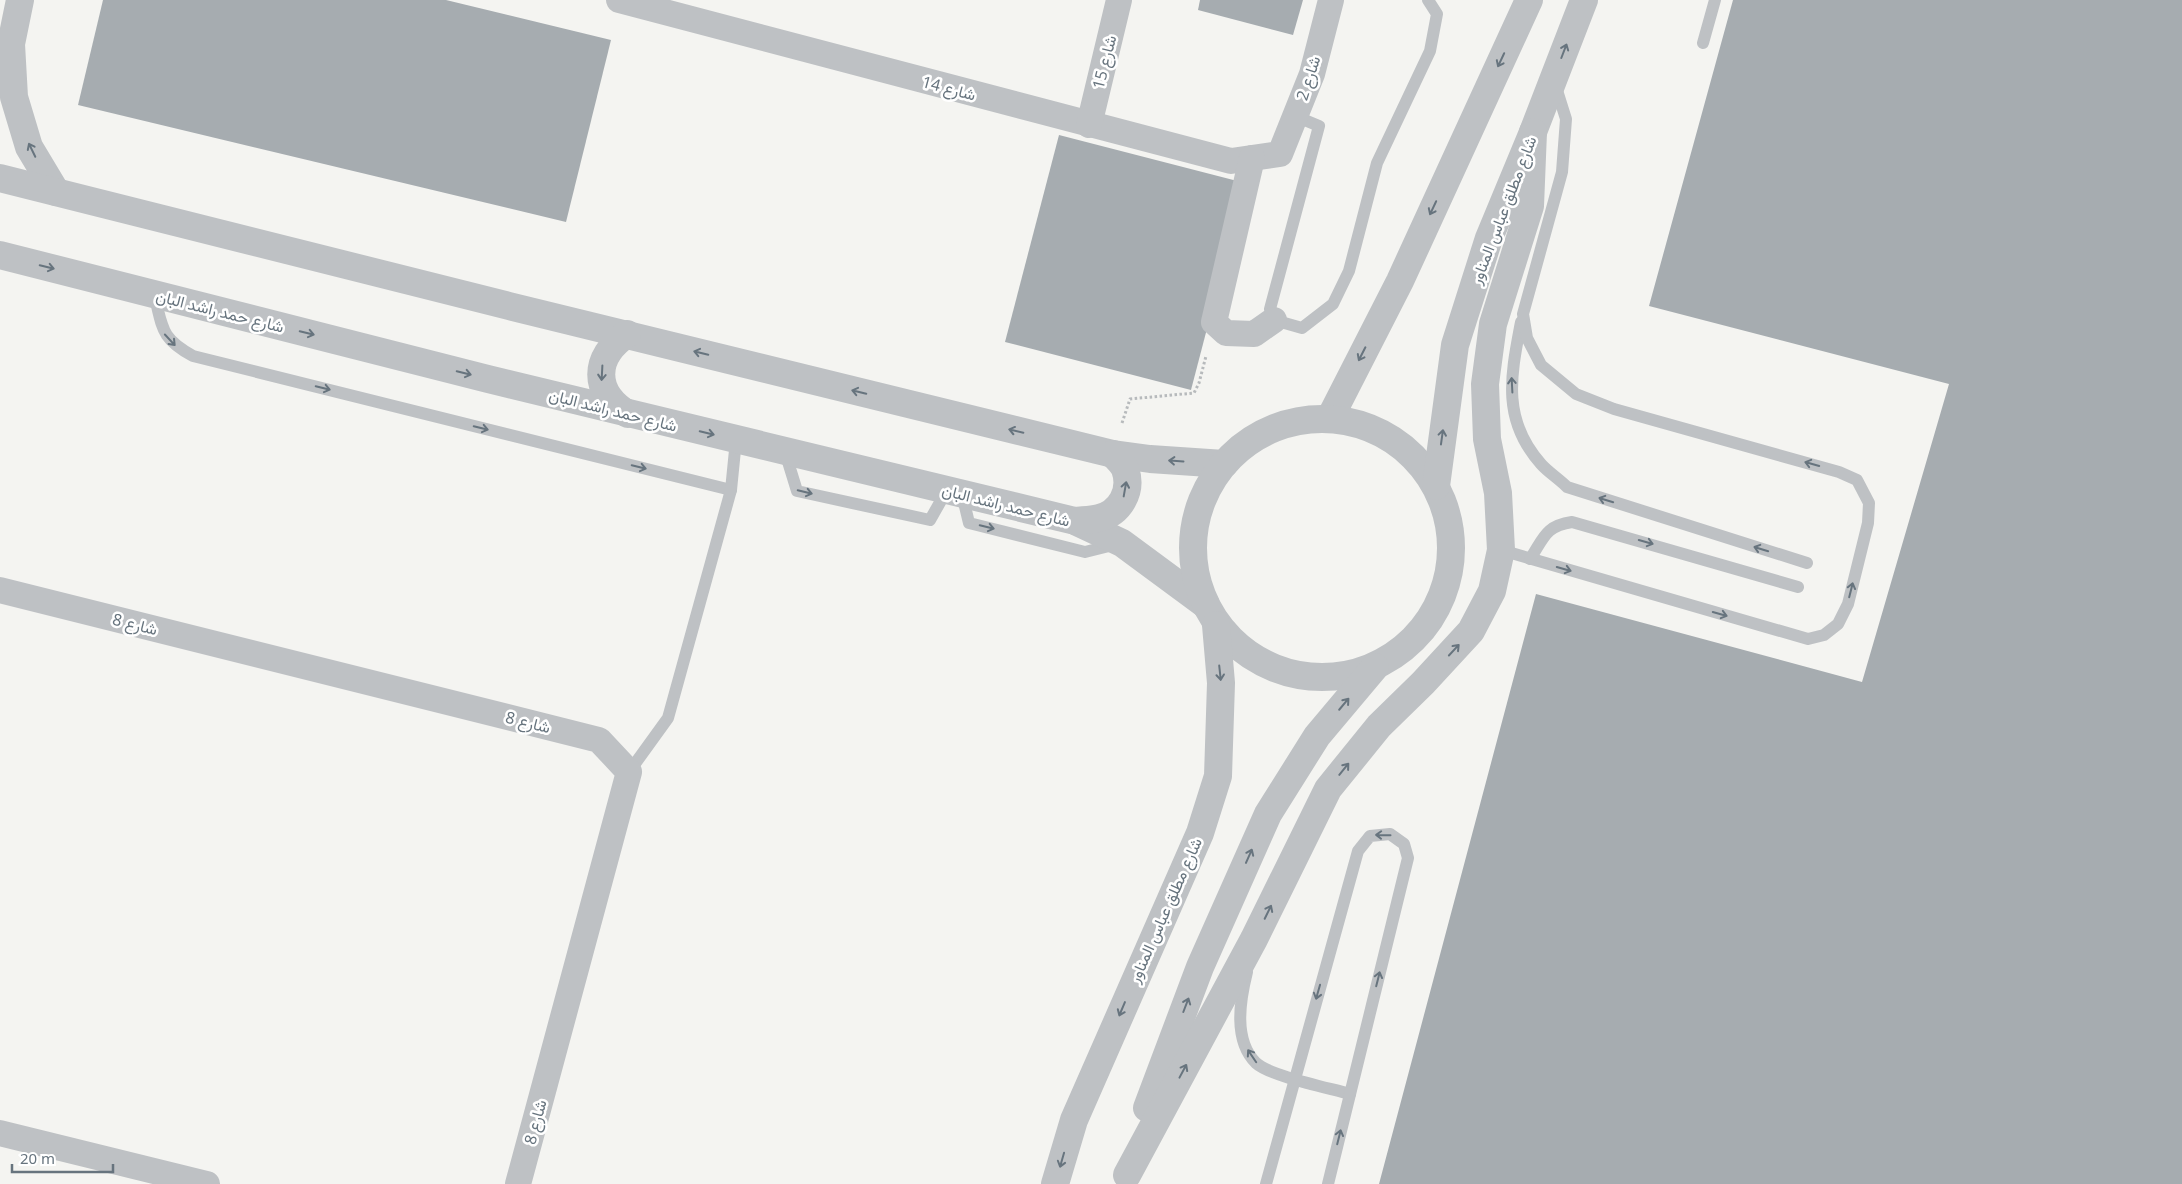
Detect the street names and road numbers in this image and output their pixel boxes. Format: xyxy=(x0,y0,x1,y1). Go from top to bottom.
street label: شارع 15 xyxy=(1087,33,1122,91)
street label: شارع 2 xyxy=(1291,53,1326,103)
street label: شارع 14 xyxy=(919,70,978,107)
street label: شارع مطلق عباس المناور xyxy=(1464,133,1542,288)
street label: شارع حمد راشد البان xyxy=(153,284,286,339)
street label: شارع حمد راشد البان xyxy=(546,383,679,438)
street label: شارع حمد راشد البان xyxy=(939,478,1072,533)
street label: شارع 8 xyxy=(110,608,160,641)
street label: شارع 8 xyxy=(503,706,553,739)
street label: شارع مطلق عباس المناور xyxy=(1123,834,1208,987)
street label: شارع 8 xyxy=(518,1097,552,1147)

